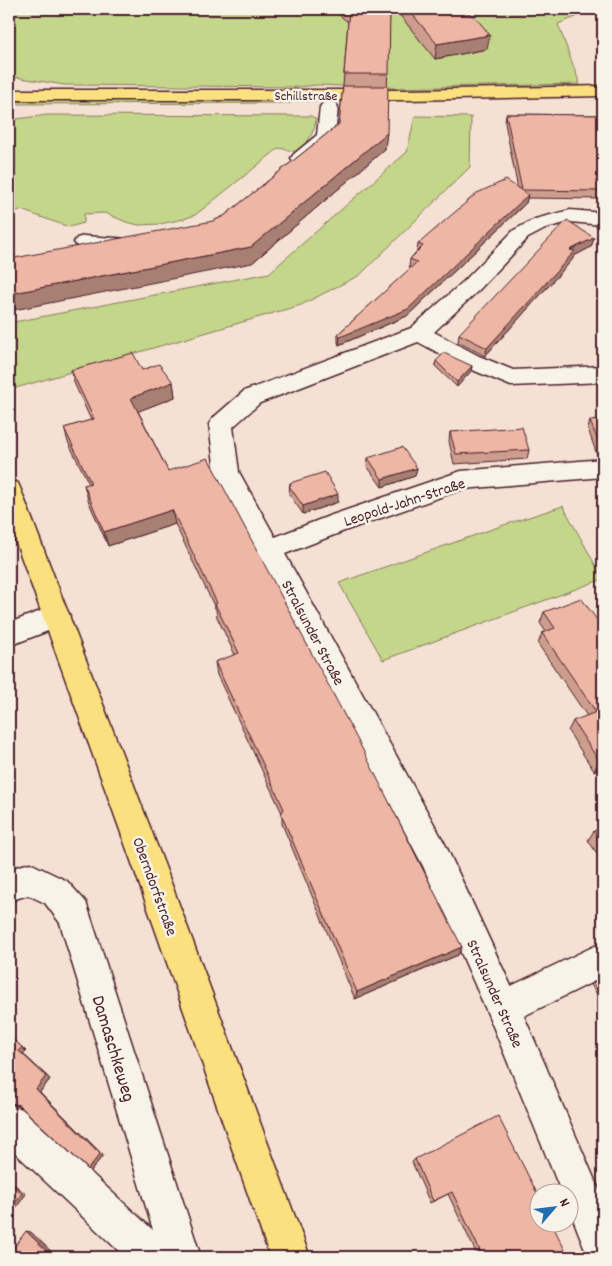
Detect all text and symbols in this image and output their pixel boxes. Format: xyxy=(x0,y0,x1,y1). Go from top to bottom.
street label: Schillstraße xyxy=(274,87,338,107)
street label: Leopold-Jahn-Straße xyxy=(341,473,469,534)
street label: Stralsunder Straße xyxy=(274,576,349,690)
street label: Oberndorfstraße xyxy=(125,834,182,939)
street label: Stralsunder Straße xyxy=(460,936,528,1052)
street label: Damaschkeweg xyxy=(83,992,141,1106)
north arrow xyxy=(530,1184,580,1234)
text: N xyxy=(553,1195,574,1211)

